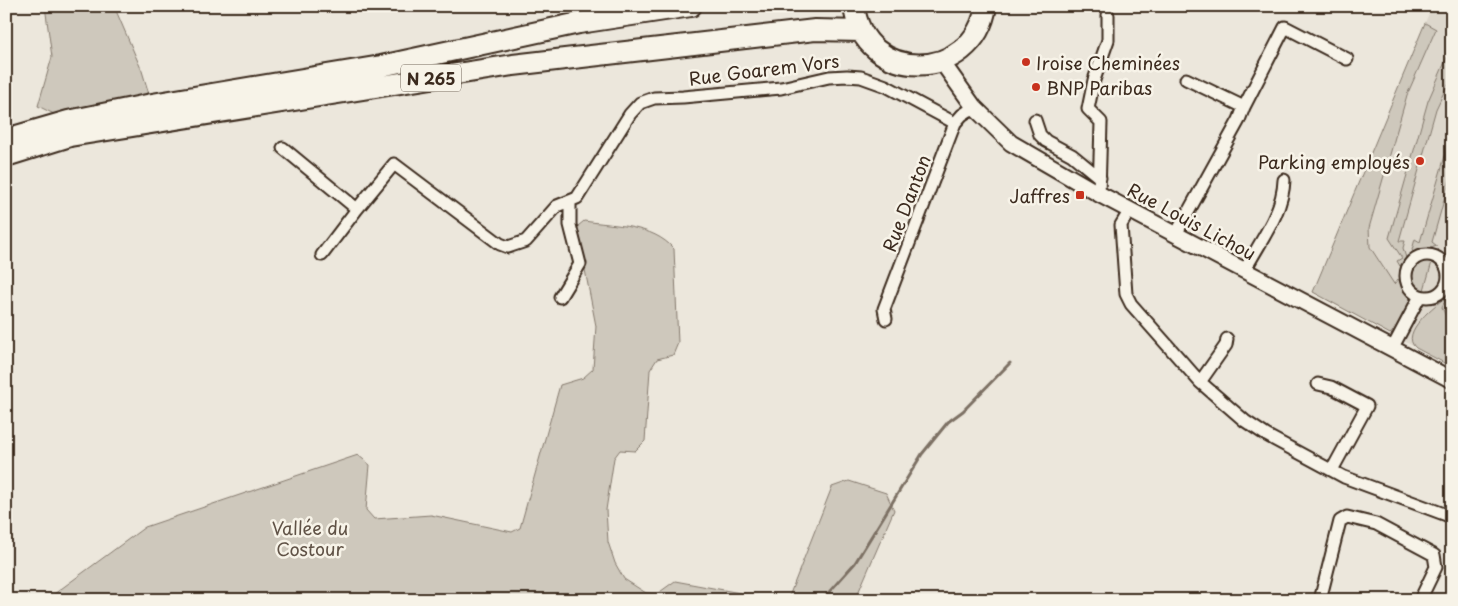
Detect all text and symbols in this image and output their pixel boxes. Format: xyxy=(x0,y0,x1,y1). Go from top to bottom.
street label: Rue Goarem Vors xyxy=(687,46,841,92)
place label: Iroise Cheminées xyxy=(1036,49,1180,76)
marker: Iroise Cheminées xyxy=(1020,56,1032,68)
road number: N 265 xyxy=(401,64,461,92)
place label: BNP Paribas xyxy=(1046,74,1152,101)
marker: BNP Paribas xyxy=(1030,81,1042,93)
place label: Parking employés xyxy=(1258,148,1410,175)
street label: Rue Danton xyxy=(875,151,937,255)
marker: Parking employés xyxy=(1414,155,1426,167)
street label: Rue Louis Lichou xyxy=(1123,176,1261,266)
place label: Jaffres xyxy=(1010,182,1070,209)
marker: Jaffres xyxy=(1074,189,1086,201)
park label: Vallée du Costour xyxy=(272,514,348,562)

